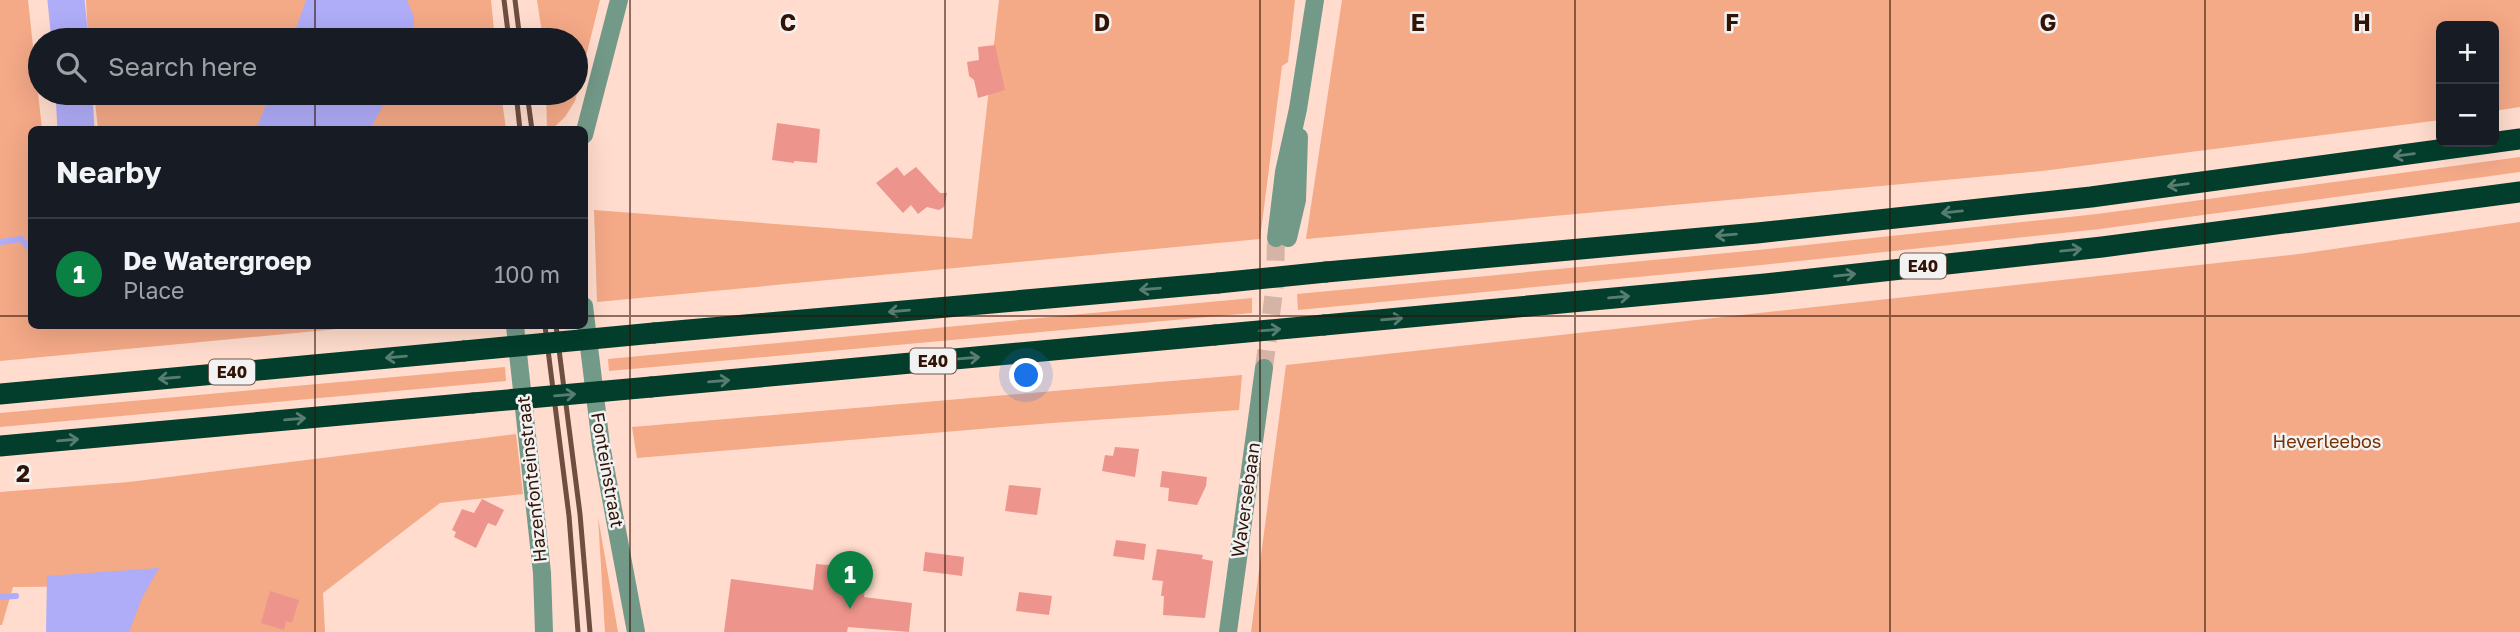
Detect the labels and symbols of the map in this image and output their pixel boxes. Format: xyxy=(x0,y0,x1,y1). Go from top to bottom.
text: C xyxy=(780,8,796,36)
text: D xyxy=(1094,8,1110,36)
text: E xyxy=(1411,8,1425,36)
text: F xyxy=(1725,8,1739,36)
text: G xyxy=(2040,8,2056,36)
text: H xyxy=(2353,8,2371,36)
one-way arrow xyxy=(2393,148,2416,161)
one-way arrow xyxy=(2167,179,2190,192)
one-way arrow xyxy=(1942,205,1964,218)
one-way arrow xyxy=(1715,229,1738,242)
one-way arrow xyxy=(2059,243,2082,256)
road number: E40 xyxy=(1900,254,1946,278)
one-way arrow xyxy=(1833,268,1856,281)
one-way arrow xyxy=(1139,283,1162,296)
one-way arrow xyxy=(1607,291,1629,304)
one-way arrow xyxy=(888,305,911,318)
one-way arrow xyxy=(1380,312,1403,325)
one-way arrow xyxy=(1258,323,1281,336)
road number: E40 xyxy=(910,348,956,374)
one-way arrow xyxy=(385,351,408,364)
one-way arrow xyxy=(958,351,980,364)
your location xyxy=(1009,358,1043,392)
road number: E40 xyxy=(209,360,255,384)
one-way arrow xyxy=(159,372,181,385)
one-way arrow xyxy=(707,374,729,387)
one-way arrow xyxy=(553,388,576,401)
street label: Hazenfonteinstraat xyxy=(511,395,551,563)
street label: Fonteinstraat xyxy=(587,410,629,529)
one-way arrow xyxy=(283,412,305,425)
park label: Heverleebos xyxy=(2273,430,2381,452)
one-way arrow xyxy=(56,433,79,446)
street label: Waversebaan xyxy=(1226,441,1264,559)
text: 2 xyxy=(16,459,30,487)
pin: 1 xyxy=(827,551,873,609)

